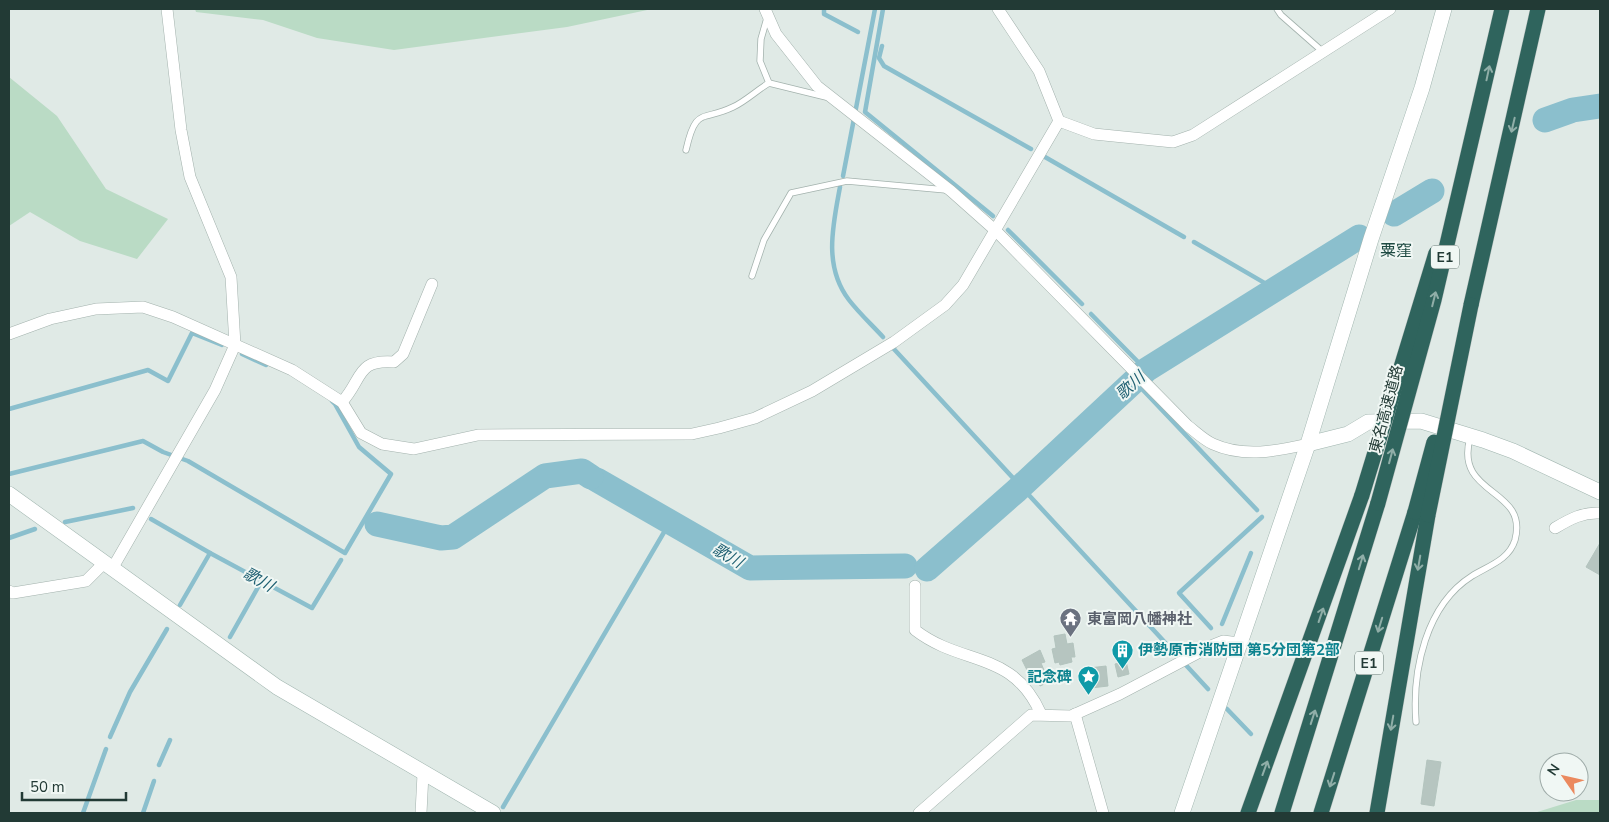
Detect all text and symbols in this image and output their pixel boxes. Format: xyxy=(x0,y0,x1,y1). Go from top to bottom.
one-way arrow xyxy=(1484,66,1493,82)
one-way arrow xyxy=(1508,116,1517,132)
district label: 粟窪 xyxy=(1380,240,1412,262)
road number: E1 xyxy=(1431,246,1459,268)
one-way arrow xyxy=(1430,292,1440,308)
street label: 東名高速道路 xyxy=(1365,363,1407,455)
water label: 歌川 xyxy=(1111,366,1151,405)
one-way arrow xyxy=(1387,448,1396,464)
water label: 歌川 xyxy=(708,538,749,574)
one-way arrow xyxy=(1356,554,1366,570)
one-way arrow xyxy=(1414,555,1424,571)
water label: 歌川 xyxy=(239,562,280,598)
temple icon: 東富岡八幡神社 xyxy=(1059,607,1083,638)
one-way arrow xyxy=(1317,608,1326,623)
place label: 東富岡八幡神社 xyxy=(1087,609,1192,629)
one-way arrow xyxy=(1375,617,1385,633)
building icon: 伊勢原市消防団 第5分団第2部 xyxy=(1110,638,1134,669)
place label: 伊勢原市消防団 第5分団第2部 xyxy=(1138,640,1340,660)
road number: E1 xyxy=(1355,651,1383,674)
place icon: 記念碑 xyxy=(1076,665,1100,696)
place label: 記念碑 xyxy=(1027,667,1072,687)
one-way arrow xyxy=(1308,709,1318,725)
one-way arrow xyxy=(1386,715,1396,731)
north arrow xyxy=(1539,752,1589,802)
one-way arrow xyxy=(1261,760,1270,776)
text: N xyxy=(1543,760,1564,780)
scale bar xyxy=(22,770,126,802)
one-way arrow xyxy=(1326,772,1336,788)
text: 50 m xyxy=(30,777,65,797)

